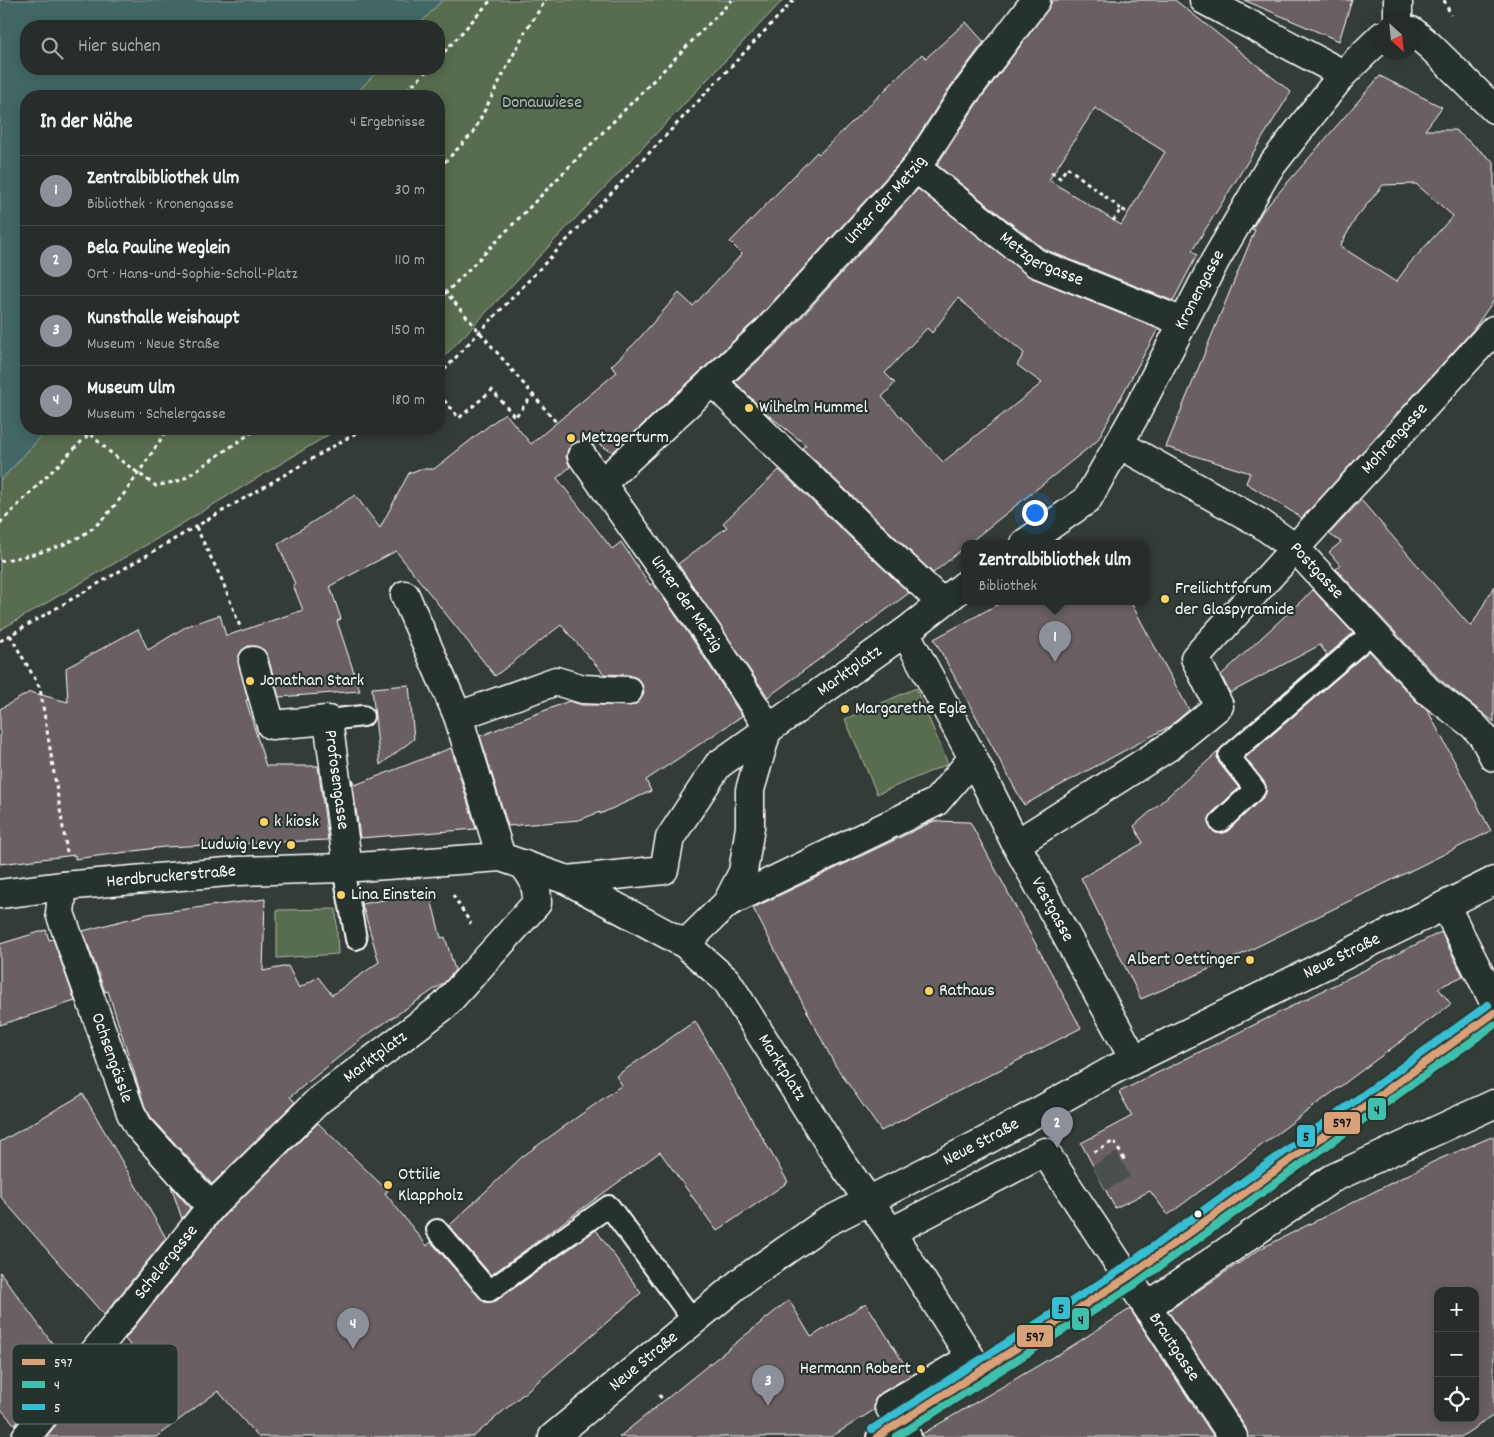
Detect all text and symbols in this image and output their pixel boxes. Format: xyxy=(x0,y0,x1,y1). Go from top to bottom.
north arrow xyxy=(1374,15,1419,60)
search box xyxy=(20,20,445,75)
icon: search xyxy=(38,34,66,62)
text: Hier suchen xyxy=(78,34,161,61)
park label: Donauwiese xyxy=(502,91,582,116)
text: In der Nähe xyxy=(40,108,132,138)
text: 4 Ergebnisse xyxy=(350,111,425,134)
street label: Unter der Metzig xyxy=(839,151,933,251)
text: Zentralbibliothek Ulm xyxy=(87,166,239,193)
text: 1 xyxy=(54,179,58,202)
text: 30 m xyxy=(395,179,425,202)
text: Bibliothek · Kronengasse xyxy=(87,193,233,216)
street label: Metzgergasse xyxy=(994,226,1087,293)
text: Bela Pauline Weglein xyxy=(87,236,230,263)
street label: Kronengasse xyxy=(1169,245,1231,334)
text: 2 xyxy=(53,249,60,272)
text: 110 m xyxy=(395,249,425,272)
text: Ort · Hans-und-Sophie-Scholl-Platz xyxy=(87,263,297,286)
text: Kunsthalle Weishaupt xyxy=(87,306,239,333)
text: 3 xyxy=(52,319,60,342)
text: 150 m xyxy=(391,319,425,342)
text: Museum · Neue Straße xyxy=(87,333,220,356)
text: Museum Ulm xyxy=(87,376,175,403)
text: 4 xyxy=(53,389,59,412)
text: 180 m xyxy=(392,389,425,412)
place label: Wilhelm Hummel xyxy=(759,396,868,421)
street label: Mohrengasse xyxy=(1355,397,1434,480)
marker: Wilhelm Hummel xyxy=(743,402,755,414)
text: Museum · Schelergasse xyxy=(87,403,226,426)
place label: Metzgerturm xyxy=(581,426,669,451)
marker: Metzgerturm xyxy=(565,432,577,444)
your location xyxy=(1022,500,1048,526)
street label: Postgasse xyxy=(1283,537,1349,605)
popup xyxy=(961,540,1149,605)
text: Zentralbibliothek Ulm xyxy=(979,548,1131,575)
street label: Unter der Metzig xyxy=(644,550,729,657)
text: Bibliothek xyxy=(979,575,1037,598)
place label: Freilichtforum der Glaspyramide xyxy=(1175,577,1294,623)
marker: Freilichtforum der Glaspyramide xyxy=(1159,593,1171,605)
pin: 1 xyxy=(1039,621,1071,662)
street label: Marktplatz xyxy=(812,640,887,703)
place label: Jonathan Stark xyxy=(260,669,364,694)
marker: Jonathan Stark xyxy=(244,675,256,687)
place label: Margarethe Egle xyxy=(855,697,967,722)
marker: Margarethe Egle xyxy=(839,703,851,715)
street label: Profosengasse xyxy=(317,728,355,831)
place label: k kiosk xyxy=(274,810,319,835)
marker: k kiosk xyxy=(258,816,270,828)
place label: Ludwig Levy xyxy=(200,833,282,858)
marker: Ludwig Levy xyxy=(285,839,297,851)
street label: Herdbruckerstraße xyxy=(105,859,237,895)
street label: Vestgasse xyxy=(1024,873,1080,946)
place label: Lina Einstein xyxy=(351,883,436,908)
marker: Lina Einstein xyxy=(335,889,347,901)
street label: Neue Straße xyxy=(1299,927,1385,986)
place label: Albert Oettinger xyxy=(1127,948,1240,973)
marker: Albert Oettinger xyxy=(1244,954,1256,966)
place label: Rathaus xyxy=(939,979,995,1004)
marker: Rathaus xyxy=(923,985,935,997)
street label: Ochsengässle xyxy=(84,1010,139,1106)
street label: Marktplatz xyxy=(338,1025,413,1090)
street label: Marktplatz xyxy=(751,1030,812,1106)
line badge: 4 xyxy=(1367,1097,1387,1121)
text: 4 xyxy=(1374,1101,1380,1121)
pin: 2 xyxy=(1041,1107,1073,1148)
line badge: 597 xyxy=(1323,1111,1361,1135)
street label: Neue Straße xyxy=(939,1112,1024,1173)
text: 597 xyxy=(1333,1114,1352,1134)
line badge: 5 xyxy=(1296,1124,1316,1148)
text: 5 xyxy=(1303,1128,1310,1148)
place label: Ottilie Klappholz xyxy=(398,1163,463,1209)
marker: Ottilie Klappholz xyxy=(382,1179,394,1191)
unlabelled marker xyxy=(1193,1209,1203,1219)
street label: Schelergasse xyxy=(129,1220,204,1305)
map controls xyxy=(1434,1287,1479,1422)
button: + xyxy=(1434,1287,1479,1332)
line badge: 5 xyxy=(1051,1296,1071,1320)
text: 5 xyxy=(1058,1300,1065,1320)
line badge: 4 xyxy=(1071,1307,1090,1331)
pin: 4 xyxy=(337,1308,369,1349)
street label: Brautgasse xyxy=(1142,1308,1206,1387)
text: 4 xyxy=(1078,1311,1084,1331)
line badge: 597 xyxy=(1016,1324,1054,1348)
street label: Neue Straße xyxy=(604,1326,684,1398)
text: 597 xyxy=(1026,1328,1045,1348)
button: − xyxy=(1434,1332,1479,1377)
legend xyxy=(12,1344,178,1424)
text: 597 xyxy=(54,1354,72,1374)
place label: Hermann Robert xyxy=(800,1357,911,1382)
marker: Hermann Robert xyxy=(915,1363,927,1375)
pin: 3 xyxy=(752,1365,784,1406)
text: 4 xyxy=(54,1376,60,1396)
button: locate xyxy=(1434,1377,1479,1422)
text: 5 xyxy=(54,1399,60,1419)

